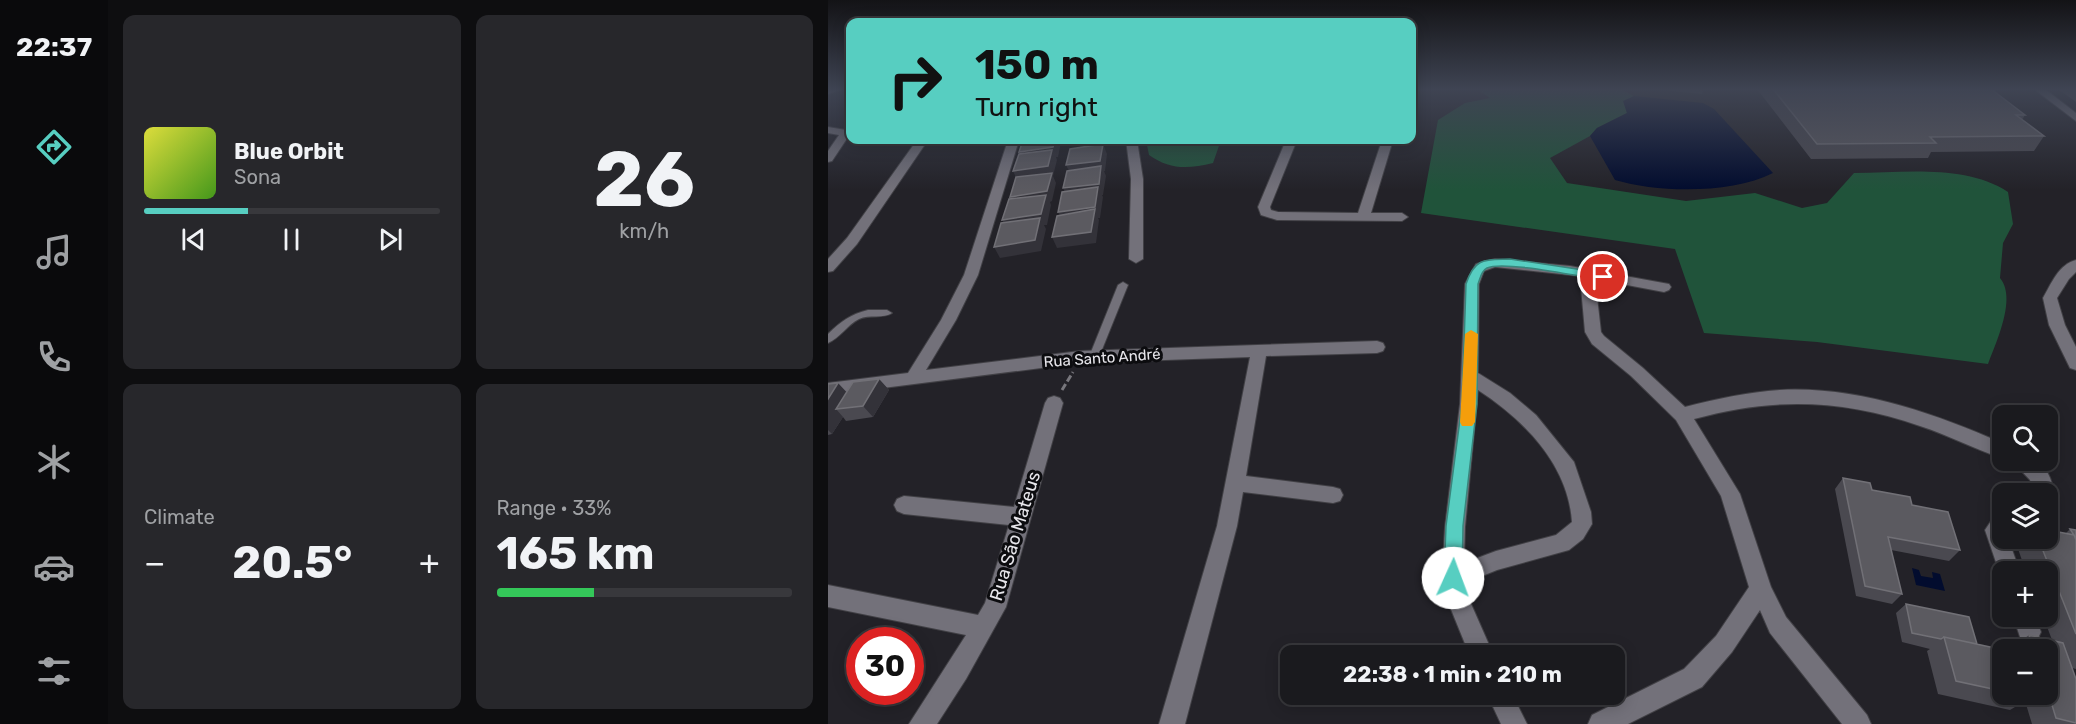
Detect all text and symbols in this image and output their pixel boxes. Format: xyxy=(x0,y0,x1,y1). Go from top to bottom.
text: 22:37 xyxy=(16,31,92,63)
text: 150 m xyxy=(975,40,1099,90)
icon: right xyxy=(876,42,954,120)
text: Turn right xyxy=(975,91,1098,123)
icon: directions xyxy=(33,126,75,168)
text: 26 xyxy=(594,133,695,226)
text: Blue Orbit xyxy=(234,138,344,165)
text: Sona xyxy=(234,165,281,189)
text: km/h xyxy=(619,219,669,243)
icon: previous xyxy=(177,223,210,256)
icon: pause xyxy=(275,223,308,256)
icon: next xyxy=(374,223,407,256)
icon: music xyxy=(33,231,75,273)
pin xyxy=(1577,251,1628,302)
icon: arrive xyxy=(1586,260,1619,293)
icon: phone xyxy=(33,336,75,378)
street label: Rua Santo André xyxy=(1043,345,1161,371)
map controls xyxy=(1992,405,2058,705)
button: search xyxy=(1992,405,2058,471)
icon: climate xyxy=(33,441,75,483)
street label: Rua São Mateus xyxy=(985,469,1045,603)
button: layers xyxy=(1992,483,2058,549)
text: Range · 33% xyxy=(497,496,612,520)
text: Climate xyxy=(144,505,215,529)
text: 165 km xyxy=(497,527,654,580)
text: 20.5° xyxy=(232,536,352,589)
text: − xyxy=(144,543,165,582)
text: + xyxy=(419,543,439,582)
icon: car xyxy=(33,546,75,588)
position arrow xyxy=(1421,546,1485,610)
button: + xyxy=(1992,561,2058,627)
speed limit sign: 30 xyxy=(846,627,924,705)
button: − xyxy=(1992,639,2058,705)
icon: filters xyxy=(33,650,75,692)
text: 22:38 · 1 min · 210 m xyxy=(1343,661,1562,688)

